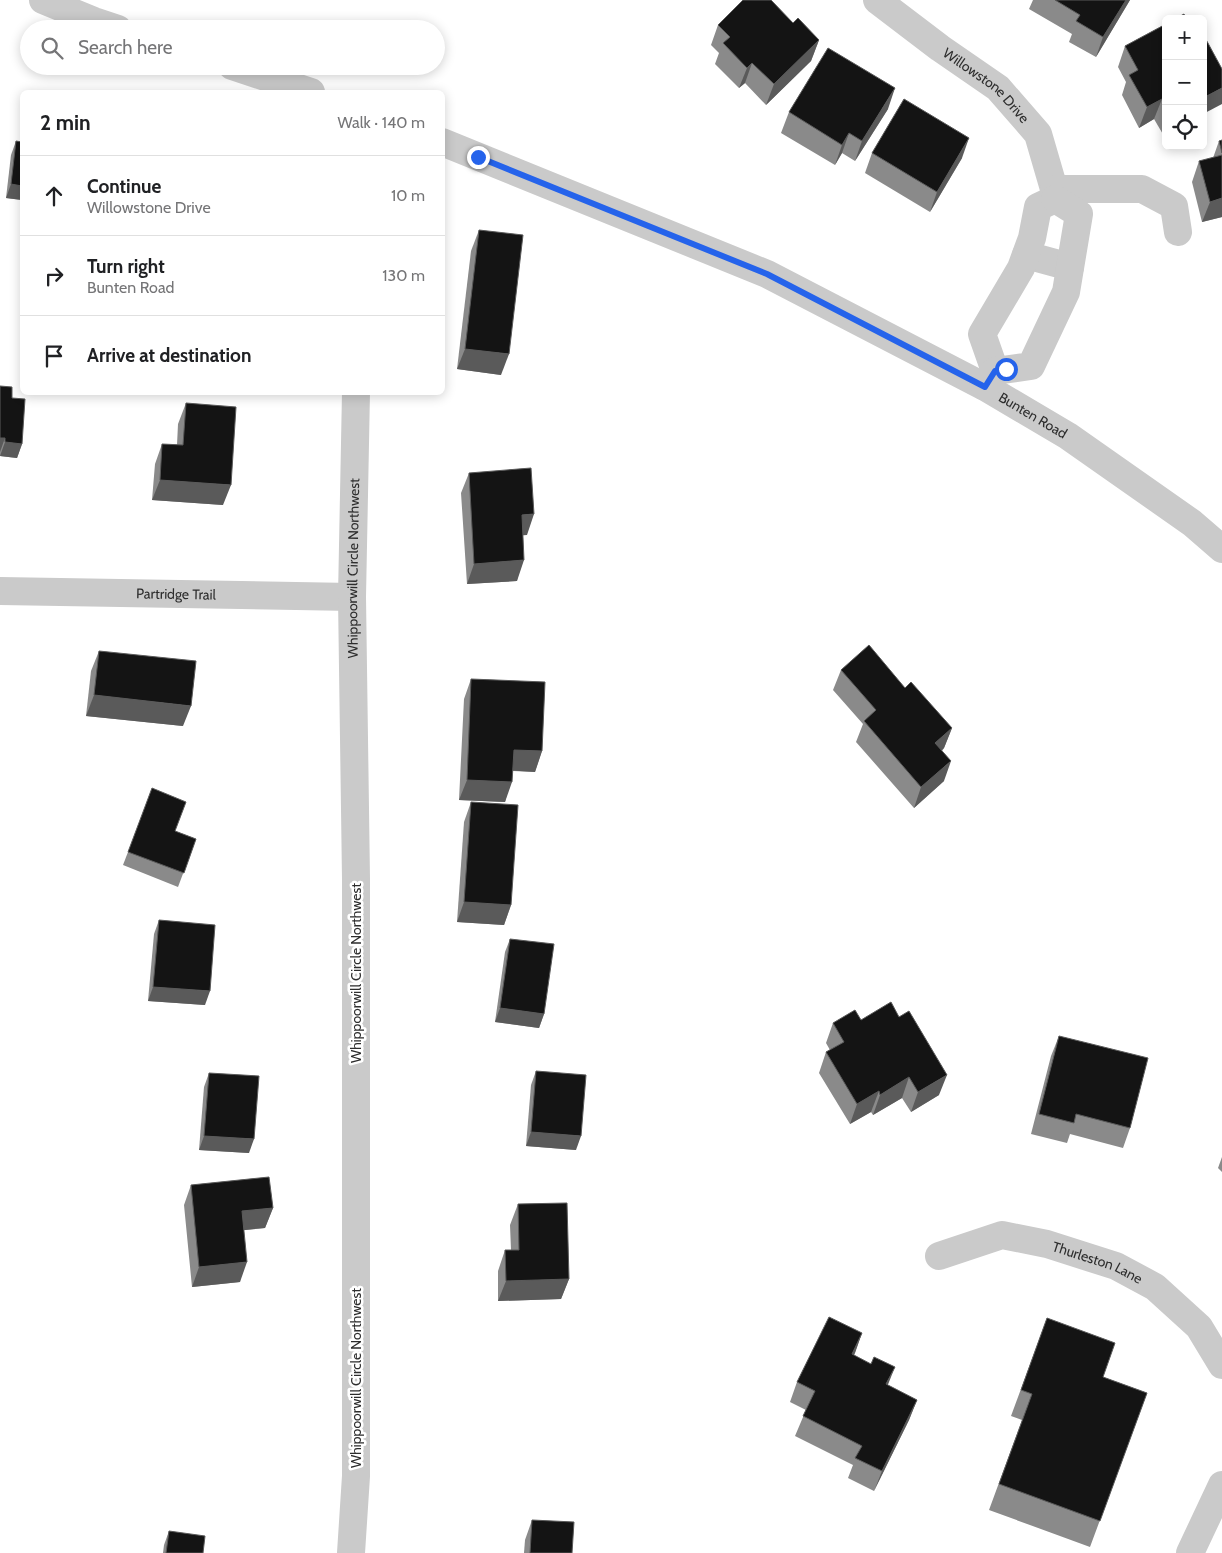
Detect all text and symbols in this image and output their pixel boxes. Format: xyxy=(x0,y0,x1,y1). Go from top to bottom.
map controls xyxy=(1162,15,1207,150)
button: + xyxy=(1162,15,1207,60)
search box xyxy=(20,20,445,75)
icon: search xyxy=(38,34,66,62)
text: Search here xyxy=(78,36,172,59)
street label: Willowstone Drive xyxy=(940,44,1033,127)
button: − xyxy=(1162,60,1207,105)
button: locate xyxy=(1162,105,1207,150)
text: 2 min xyxy=(40,110,91,135)
text: Walk · 140 m xyxy=(338,113,425,132)
route end xyxy=(467,146,490,169)
text: Continue xyxy=(87,175,161,198)
icon: ahead xyxy=(40,182,68,210)
text: 10 m xyxy=(391,186,425,205)
text: Willowstone Drive xyxy=(87,198,211,217)
text: Turn right xyxy=(87,255,165,278)
icon: right xyxy=(40,262,68,290)
text: 130 m xyxy=(382,266,425,285)
text: Bunten Road xyxy=(87,278,174,297)
icon: arrive xyxy=(40,342,68,370)
text: Arrive at destination xyxy=(87,344,251,367)
route start xyxy=(995,358,1018,381)
street label: Bunten Road xyxy=(995,388,1070,443)
street label: Whippoorwill Circle Northwest xyxy=(343,478,363,658)
street label: Partridge Trail xyxy=(136,584,217,604)
street label: Whippoorwill Circle Northwest xyxy=(347,883,365,1063)
street label: Thurleston Lane xyxy=(1050,1237,1146,1288)
street label: Whippoorwill Circle Northwest xyxy=(347,1288,365,1468)

